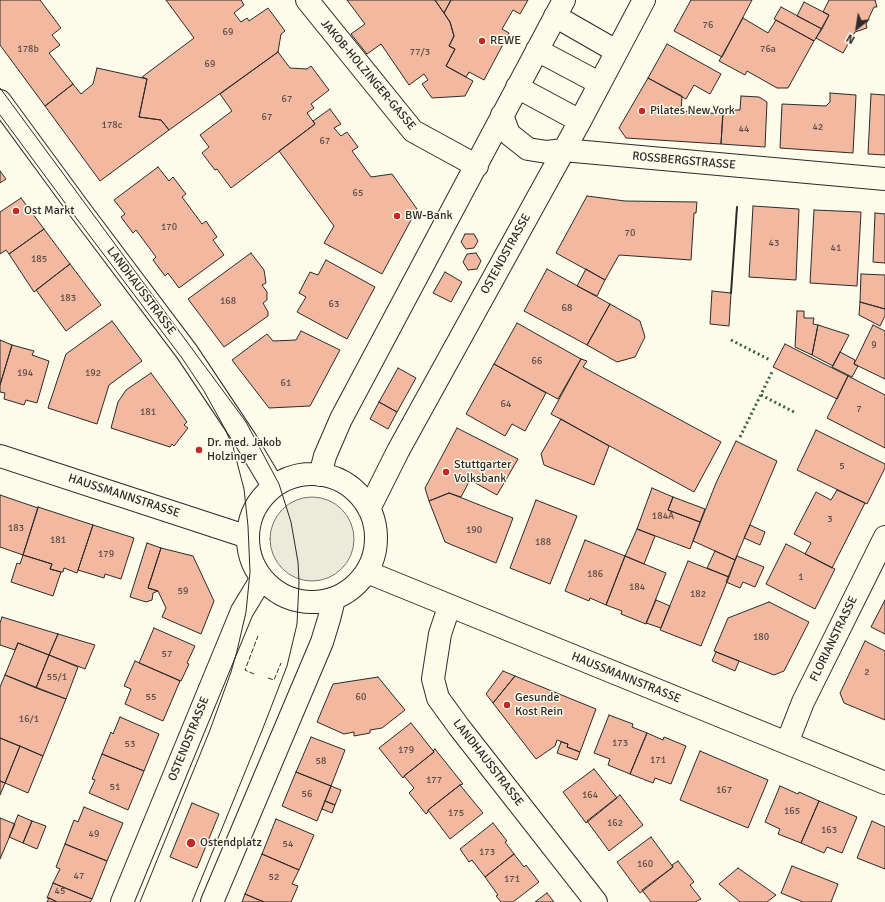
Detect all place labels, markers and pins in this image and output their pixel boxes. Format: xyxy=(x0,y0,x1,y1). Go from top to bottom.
place label: REWE xyxy=(490,34,521,48)
marker: REWE xyxy=(477,36,487,46)
place label: Pilates New York xyxy=(650,104,735,118)
marker: Pilates New York xyxy=(637,106,647,116)
place label: Ost Markt xyxy=(24,204,74,218)
marker: Ost Markt xyxy=(11,206,21,216)
place label: BW-Bank xyxy=(405,209,452,223)
marker: BW-Bank xyxy=(392,211,402,221)
place label: Dr. med. Jakob Holzinger xyxy=(207,436,281,464)
marker: Dr. med. Jakob Holzinger xyxy=(194,445,204,455)
place label: Stuttgarter Volksbank xyxy=(454,458,511,486)
marker: Stuttgarter Volksbank xyxy=(441,467,451,477)
place label: Gesunde Kost Rein xyxy=(515,691,563,719)
marker: Gesunde Kost Rein xyxy=(502,700,512,710)
place label: Ostendplatz xyxy=(200,836,262,850)
marker: Ostendplatz xyxy=(185,837,197,849)

